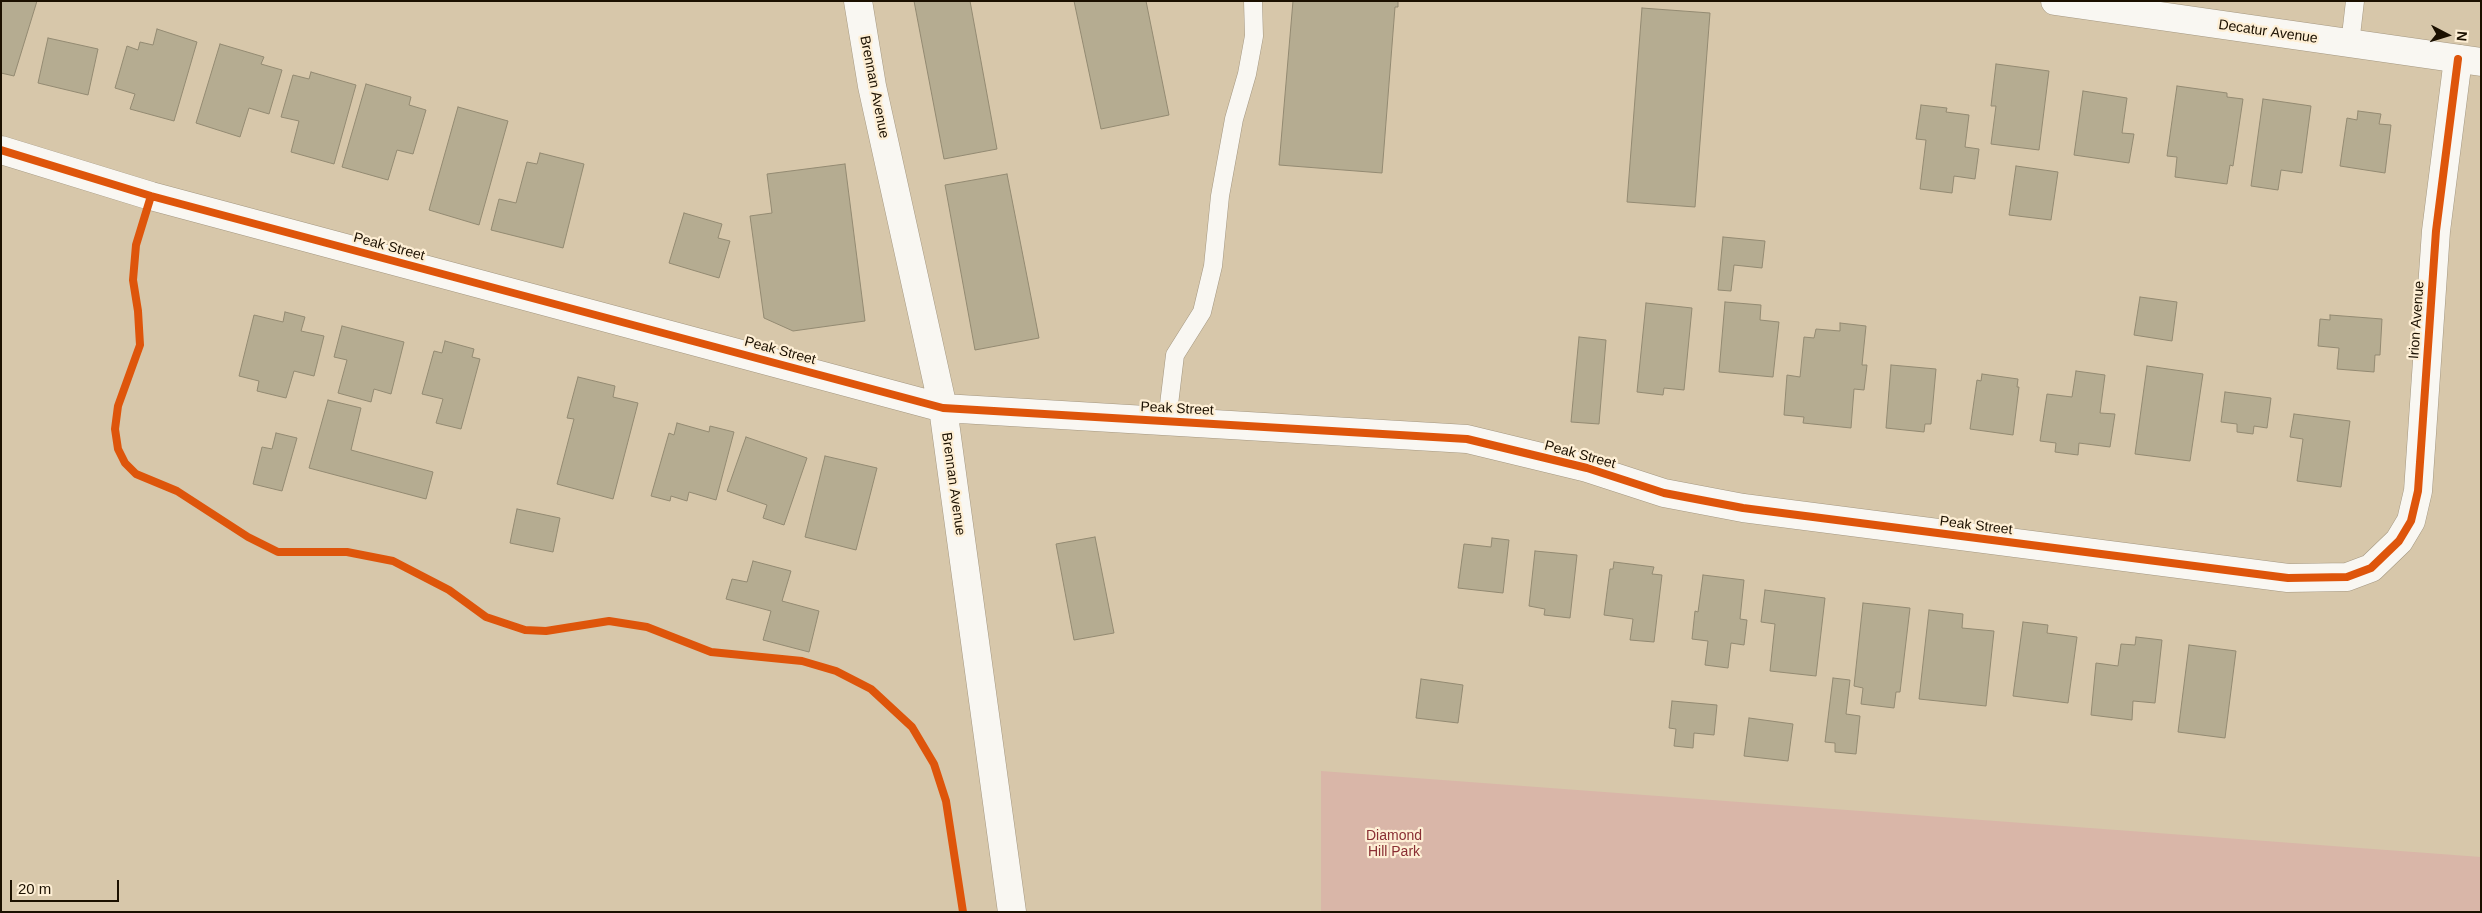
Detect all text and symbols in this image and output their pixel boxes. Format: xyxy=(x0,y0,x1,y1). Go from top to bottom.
north arrow xyxy=(2422,10,2472,60)
street label: Decatur Avenue xyxy=(2217,17,2319,47)
text: N xyxy=(2454,31,2470,42)
street label: Brennan Avenue xyxy=(856,34,892,140)
street label: Peak Street xyxy=(351,229,427,265)
street label: Irion Avenue xyxy=(2406,280,2428,360)
street label: Peak Street xyxy=(742,333,818,369)
street label: Peak Street xyxy=(1140,399,1214,419)
street label: Brennan Avenue xyxy=(937,431,969,537)
street label: Peak Street xyxy=(1542,437,1618,473)
street label: Peak Street xyxy=(1939,513,2013,539)
park label: Diamond Hill Park xyxy=(1366,828,1422,860)
scale bar xyxy=(12,870,121,902)
text: 20 m xyxy=(18,880,51,897)

